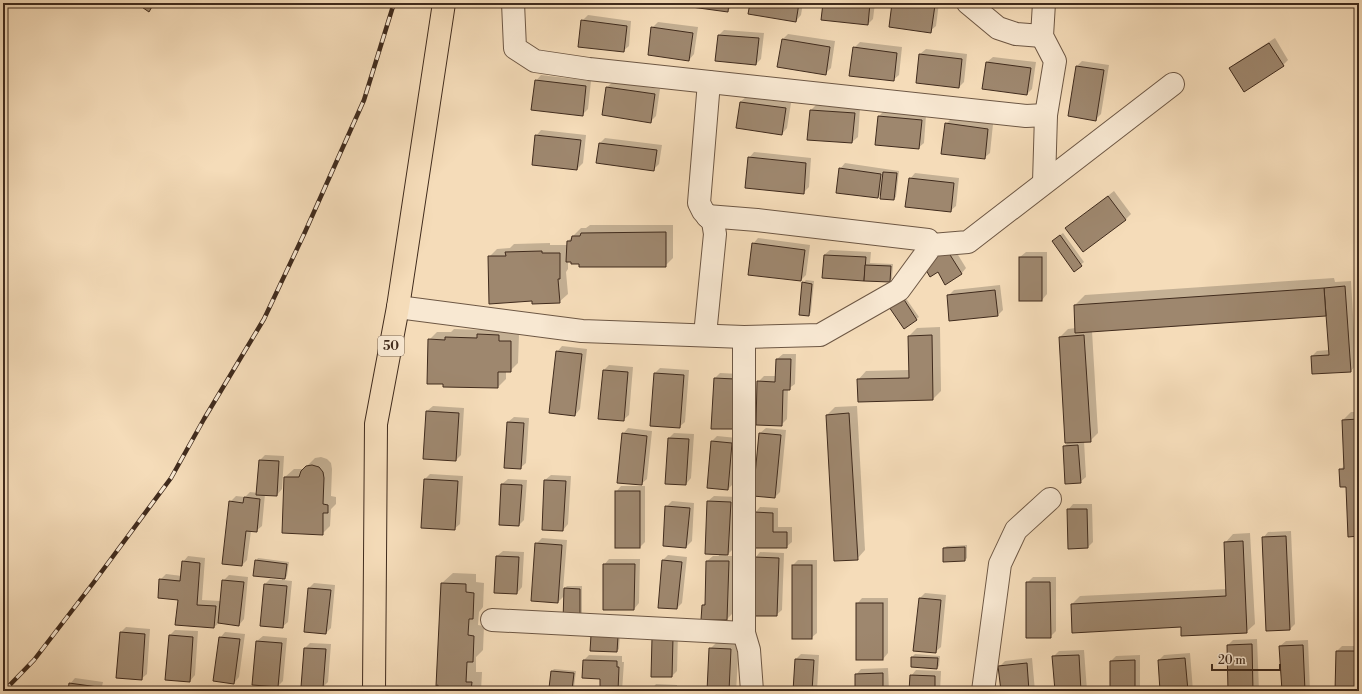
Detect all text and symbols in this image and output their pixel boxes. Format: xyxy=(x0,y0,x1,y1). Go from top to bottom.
road number: 50 xyxy=(378,336,404,356)
scale bar xyxy=(1212,646,1280,672)
text: 20 m xyxy=(1218,653,1246,668)

